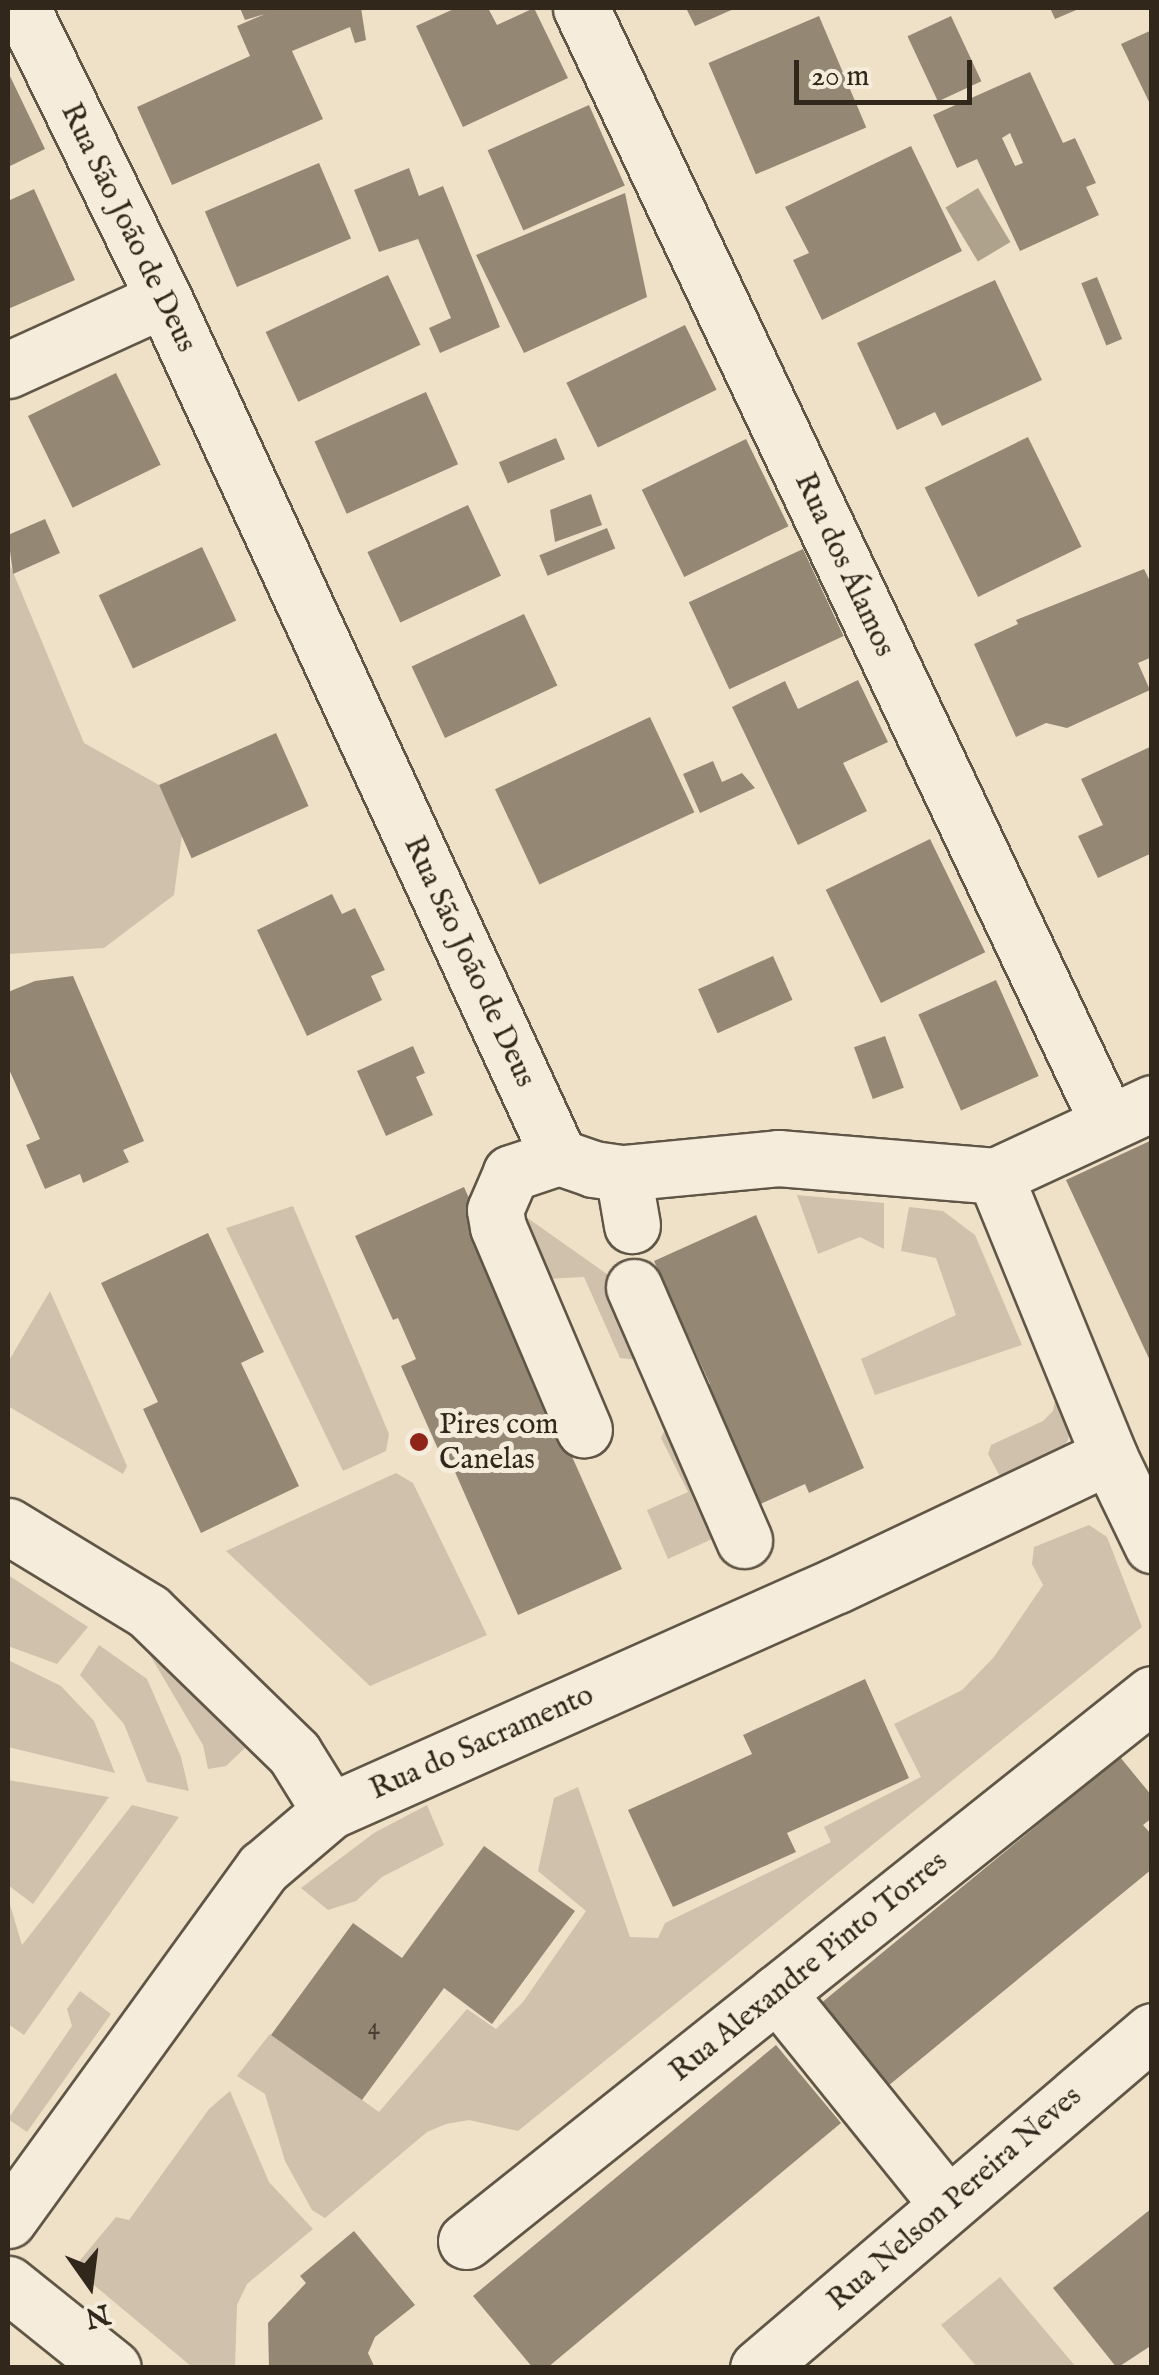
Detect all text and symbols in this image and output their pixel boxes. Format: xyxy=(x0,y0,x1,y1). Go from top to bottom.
scale bar xyxy=(799,40,976,102)
text: 20 m xyxy=(811,58,870,96)
street label: Rua São João de Deus xyxy=(52,98,204,358)
street label: Rua dos Álamos xyxy=(786,468,902,662)
street label: Rua São João de Deus xyxy=(395,831,543,1093)
place label: Pires com Canelas xyxy=(439,1407,558,1478)
marker: Pires com Canelas xyxy=(408,1431,430,1453)
street label: Rua do Sacramento xyxy=(365,1678,599,1808)
street label: Rua Alexandre Pinto Torres xyxy=(663,1844,955,2090)
house number: 4 xyxy=(368,2012,380,2042)
street label: Rua Nelson Pereira Neves xyxy=(821,2079,1089,2319)
north arrow xyxy=(40,2235,140,2335)
text: N xyxy=(81,2295,113,2335)

